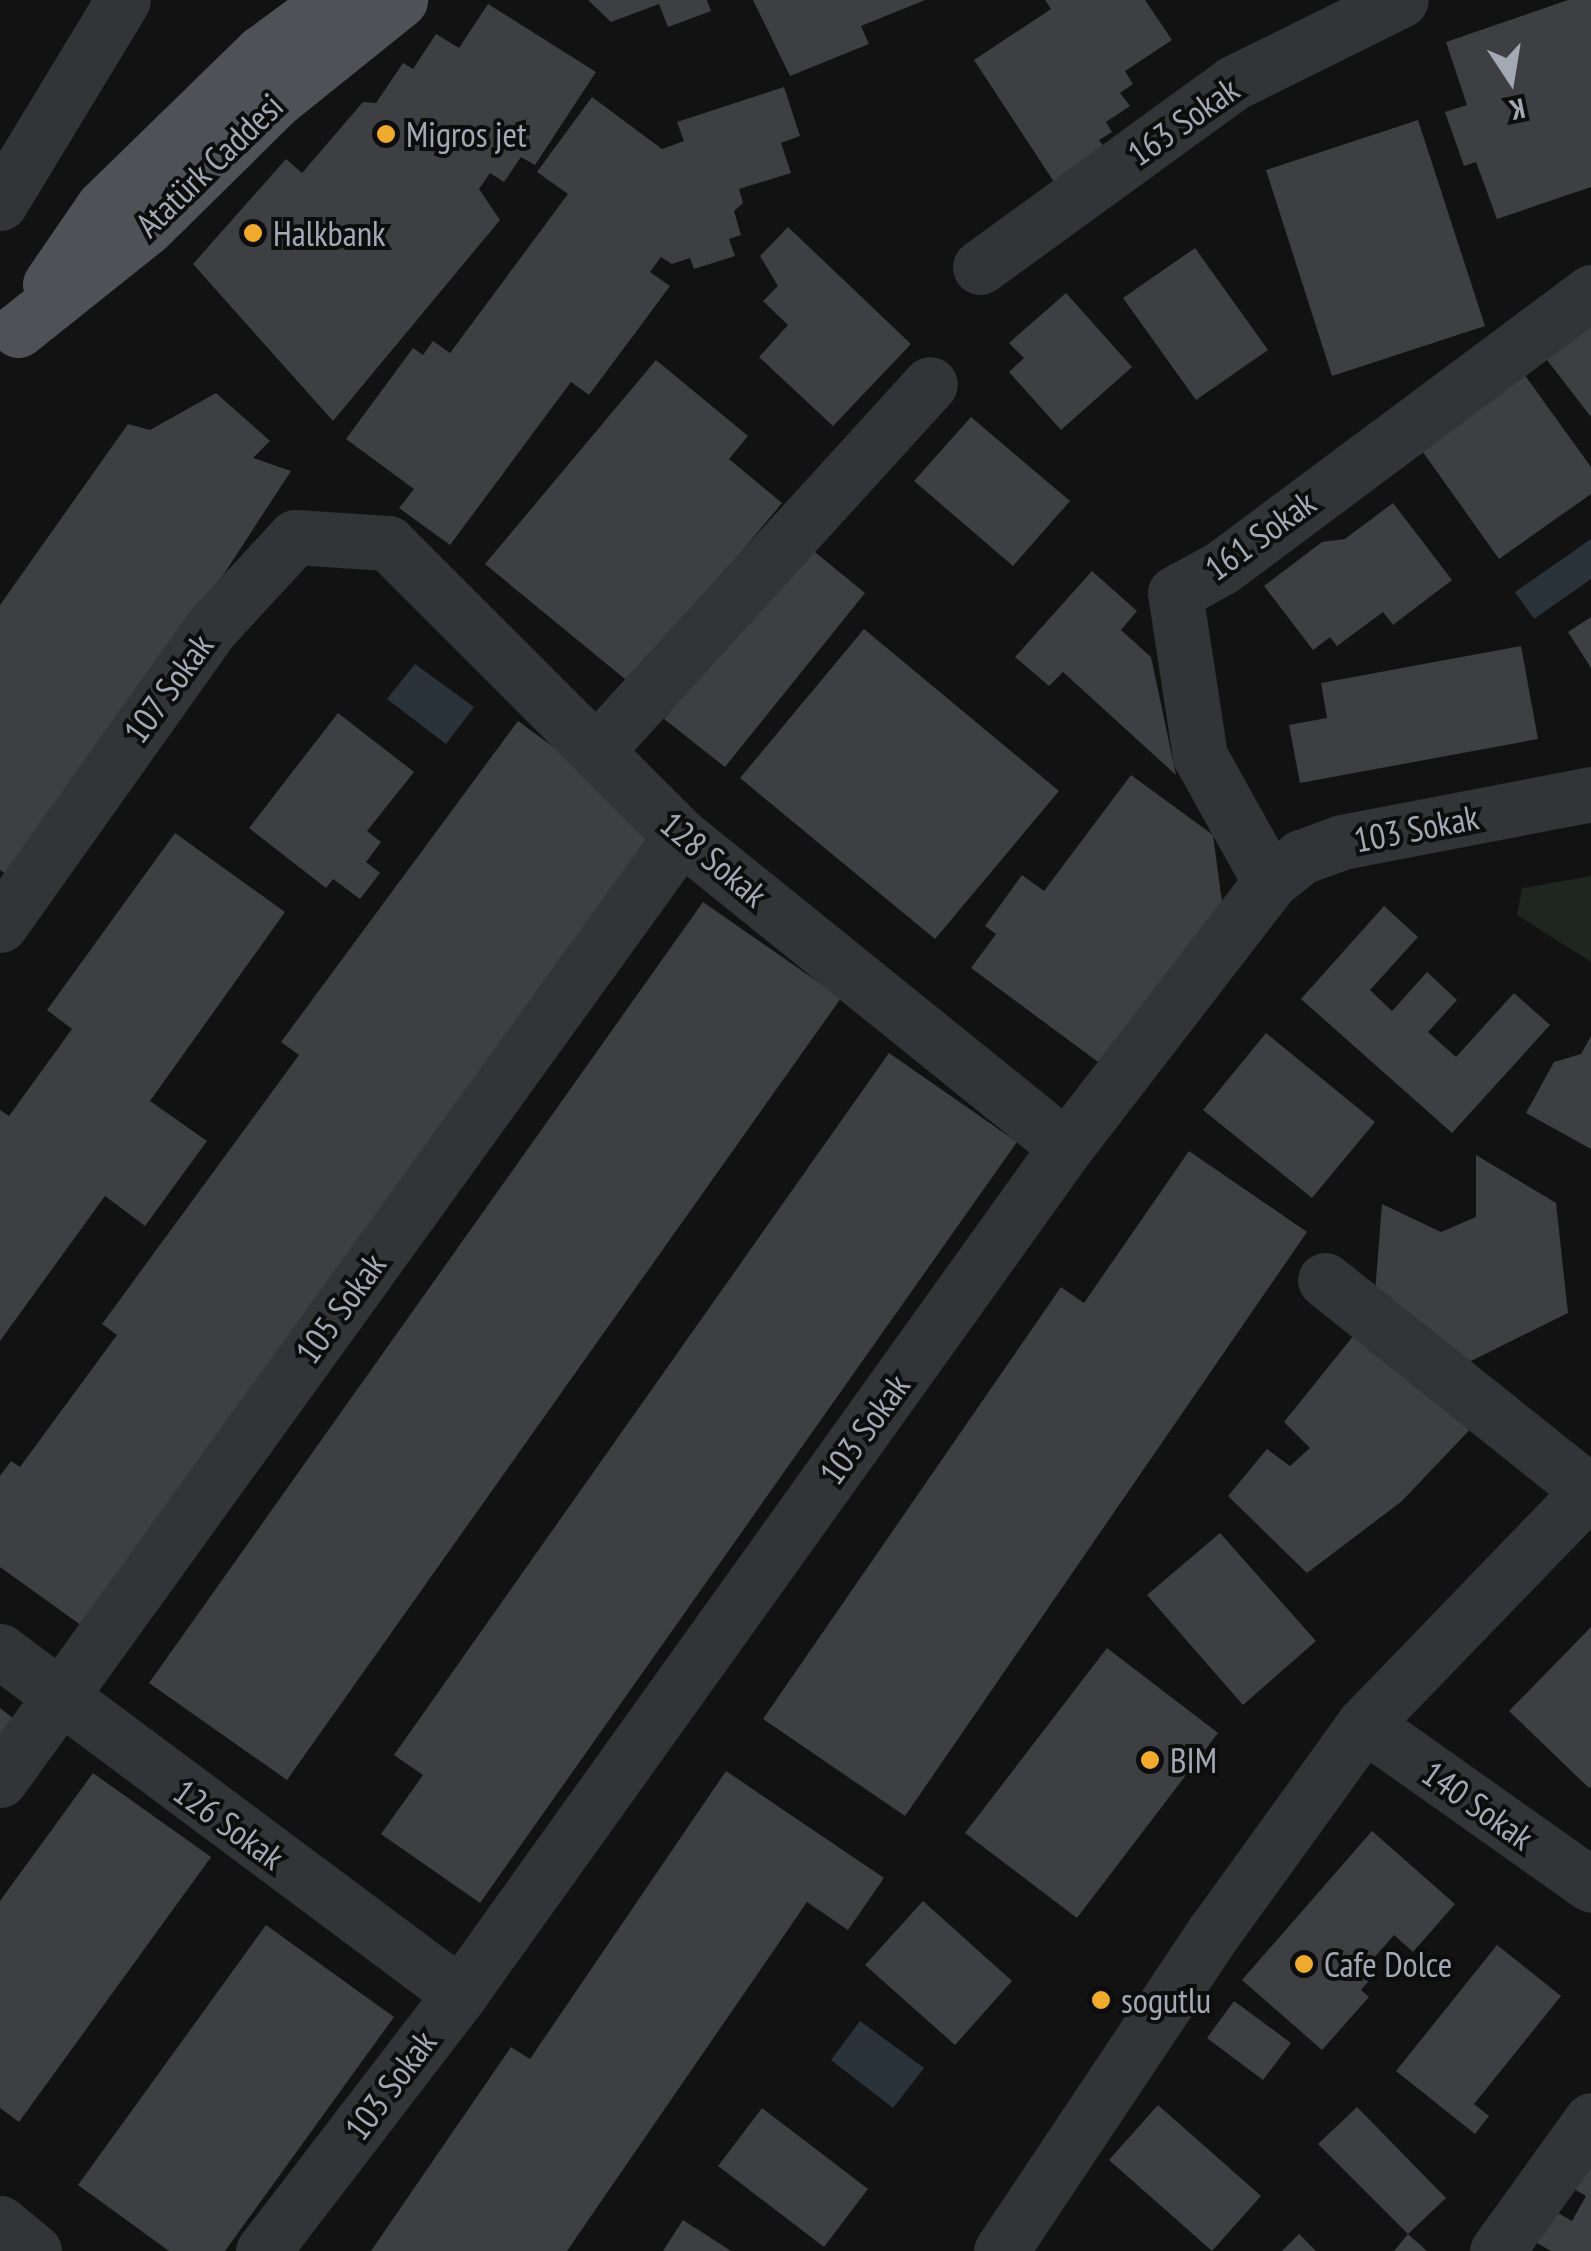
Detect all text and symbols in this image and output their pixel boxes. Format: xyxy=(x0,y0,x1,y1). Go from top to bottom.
north arrow xyxy=(1461,30,1561,130)
street label: 163 Sokak xyxy=(1119,68,1247,174)
street label: Atatürk Caddesi xyxy=(126,84,292,246)
text: K xyxy=(1506,90,1528,129)
place label: Migros jet xyxy=(406,113,527,155)
marker: Migros jet xyxy=(375,123,397,145)
place label: Halkbank xyxy=(273,212,386,254)
marker: Halkbank xyxy=(242,222,264,244)
street label: 161 Sokak xyxy=(1197,481,1323,589)
street label: 107 Sokak xyxy=(114,625,222,751)
street label: 103 Sokak xyxy=(1350,795,1482,861)
street label: 128 Sokak xyxy=(652,802,776,916)
street label: 105 Sokak xyxy=(286,1245,394,1371)
street label: 103 Sokak xyxy=(810,1366,918,1492)
place label: BIM xyxy=(1170,1739,1217,1781)
marker: BIM xyxy=(1139,1749,1161,1771)
street label: 140 Sokak xyxy=(1414,1752,1542,1858)
street label: 126 Sokak xyxy=(166,1770,292,1878)
place label: Cafe Dolce xyxy=(1324,1943,1452,1985)
marker: Cafe Dolce xyxy=(1293,1953,1315,1975)
place label: sogutlu xyxy=(1121,1979,1211,2021)
marker: sogutlu xyxy=(1090,1989,1112,2011)
street label: 103 Sokak xyxy=(335,2022,445,2148)

